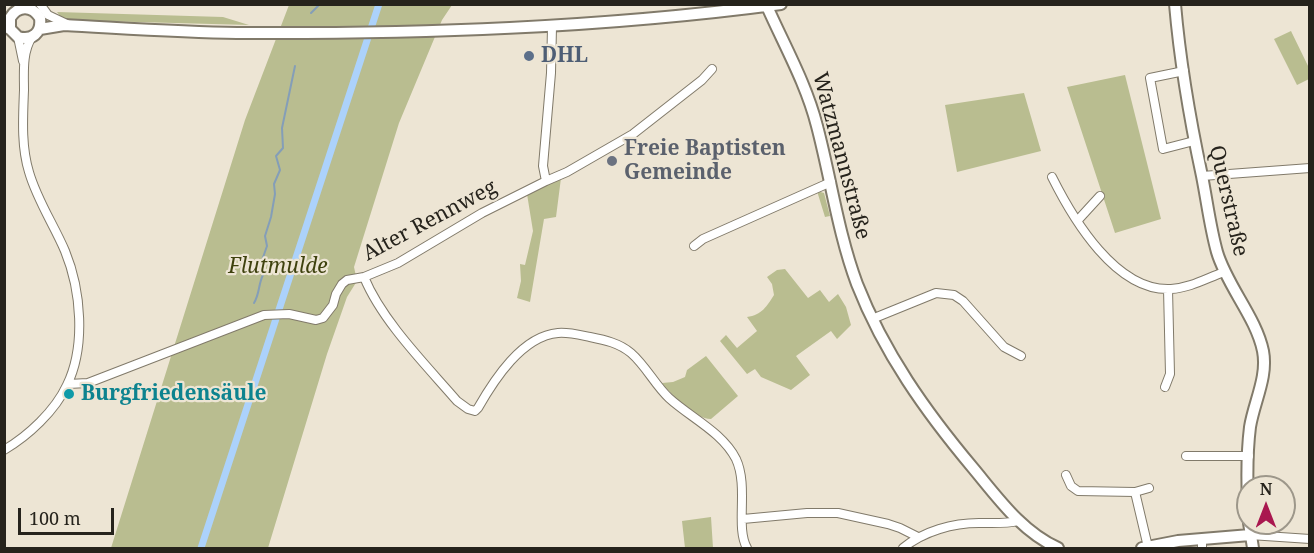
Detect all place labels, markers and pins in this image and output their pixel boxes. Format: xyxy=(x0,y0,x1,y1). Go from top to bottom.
place label: DHL xyxy=(541,43,588,69)
marker: DHL xyxy=(522,49,536,63)
place label: Freie Baptisten Gemeinde xyxy=(624,136,786,186)
marker: Freie Baptisten Gemeinde xyxy=(605,154,619,168)
place label: Burgfriedensäule xyxy=(81,381,267,407)
marker: Burgfriedensäule xyxy=(62,387,76,401)

